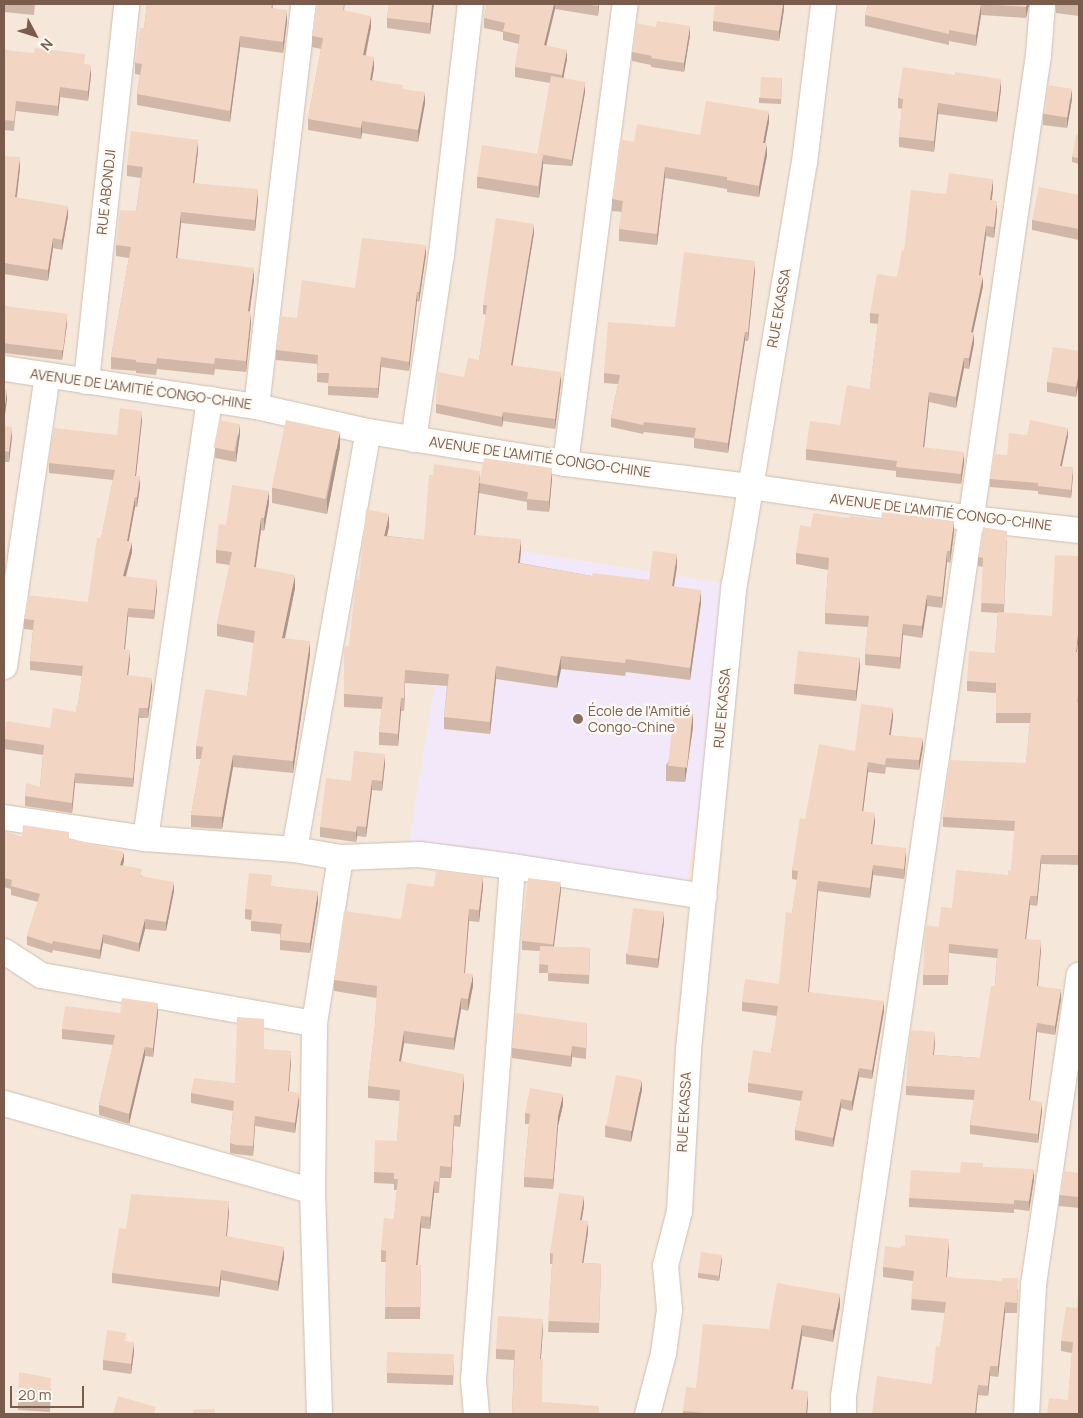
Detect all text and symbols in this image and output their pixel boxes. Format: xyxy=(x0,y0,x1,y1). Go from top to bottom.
north arrow xyxy=(10,10,60,60)
text: N xyxy=(36,35,57,55)
street label: RUE ABONDJI xyxy=(93,148,119,236)
street label: RUE EKASSA xyxy=(764,267,794,349)
street label: AVENUE DE L'AMITIÉ CONGO-CHINE xyxy=(29,365,253,413)
street label: AVENUE DE L'AMITIÉ CONGO-CHINE xyxy=(428,433,652,481)
street label: AVENUE DE L'AMITIÉ CONGO-CHINE xyxy=(829,490,1053,534)
street label: RUE EKASSA xyxy=(710,667,734,749)
place label: École de l'Amitié Congo-Chine xyxy=(588,703,691,736)
marker: École de l'Amitié Congo-Chine xyxy=(572,713,584,725)
street label: RUE EKASSA xyxy=(674,1071,694,1153)
scale bar xyxy=(12,1376,86,1408)
text: 20 m xyxy=(18,1384,51,1405)

